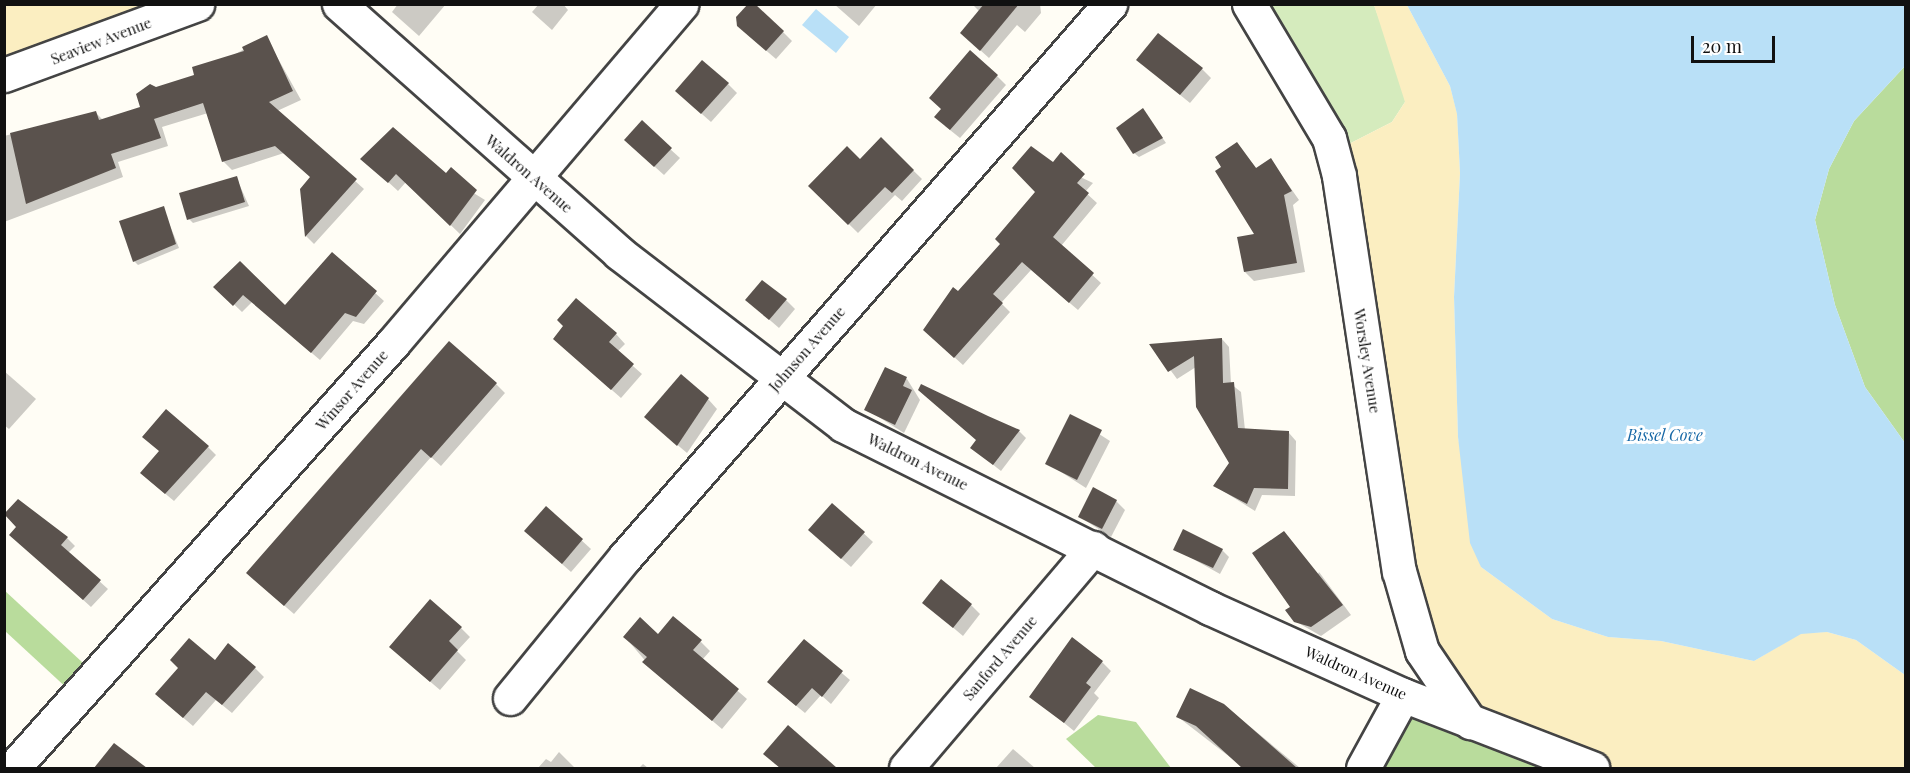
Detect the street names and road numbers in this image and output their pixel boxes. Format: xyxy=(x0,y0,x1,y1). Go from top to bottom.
street label: Seaview Avenue xyxy=(48,13,154,69)
street label: Waldron Avenue xyxy=(482,131,576,217)
street label: Johnson Avenue xyxy=(765,302,849,396)
street label: Worsley Avenue xyxy=(1350,307,1384,415)
street label: Winsor Avenue xyxy=(312,346,392,434)
street label: Waldron Avenue xyxy=(865,430,971,494)
street label: Sanford Avenue xyxy=(959,612,1041,704)
street label: Waldron Avenue xyxy=(1302,642,1410,704)

